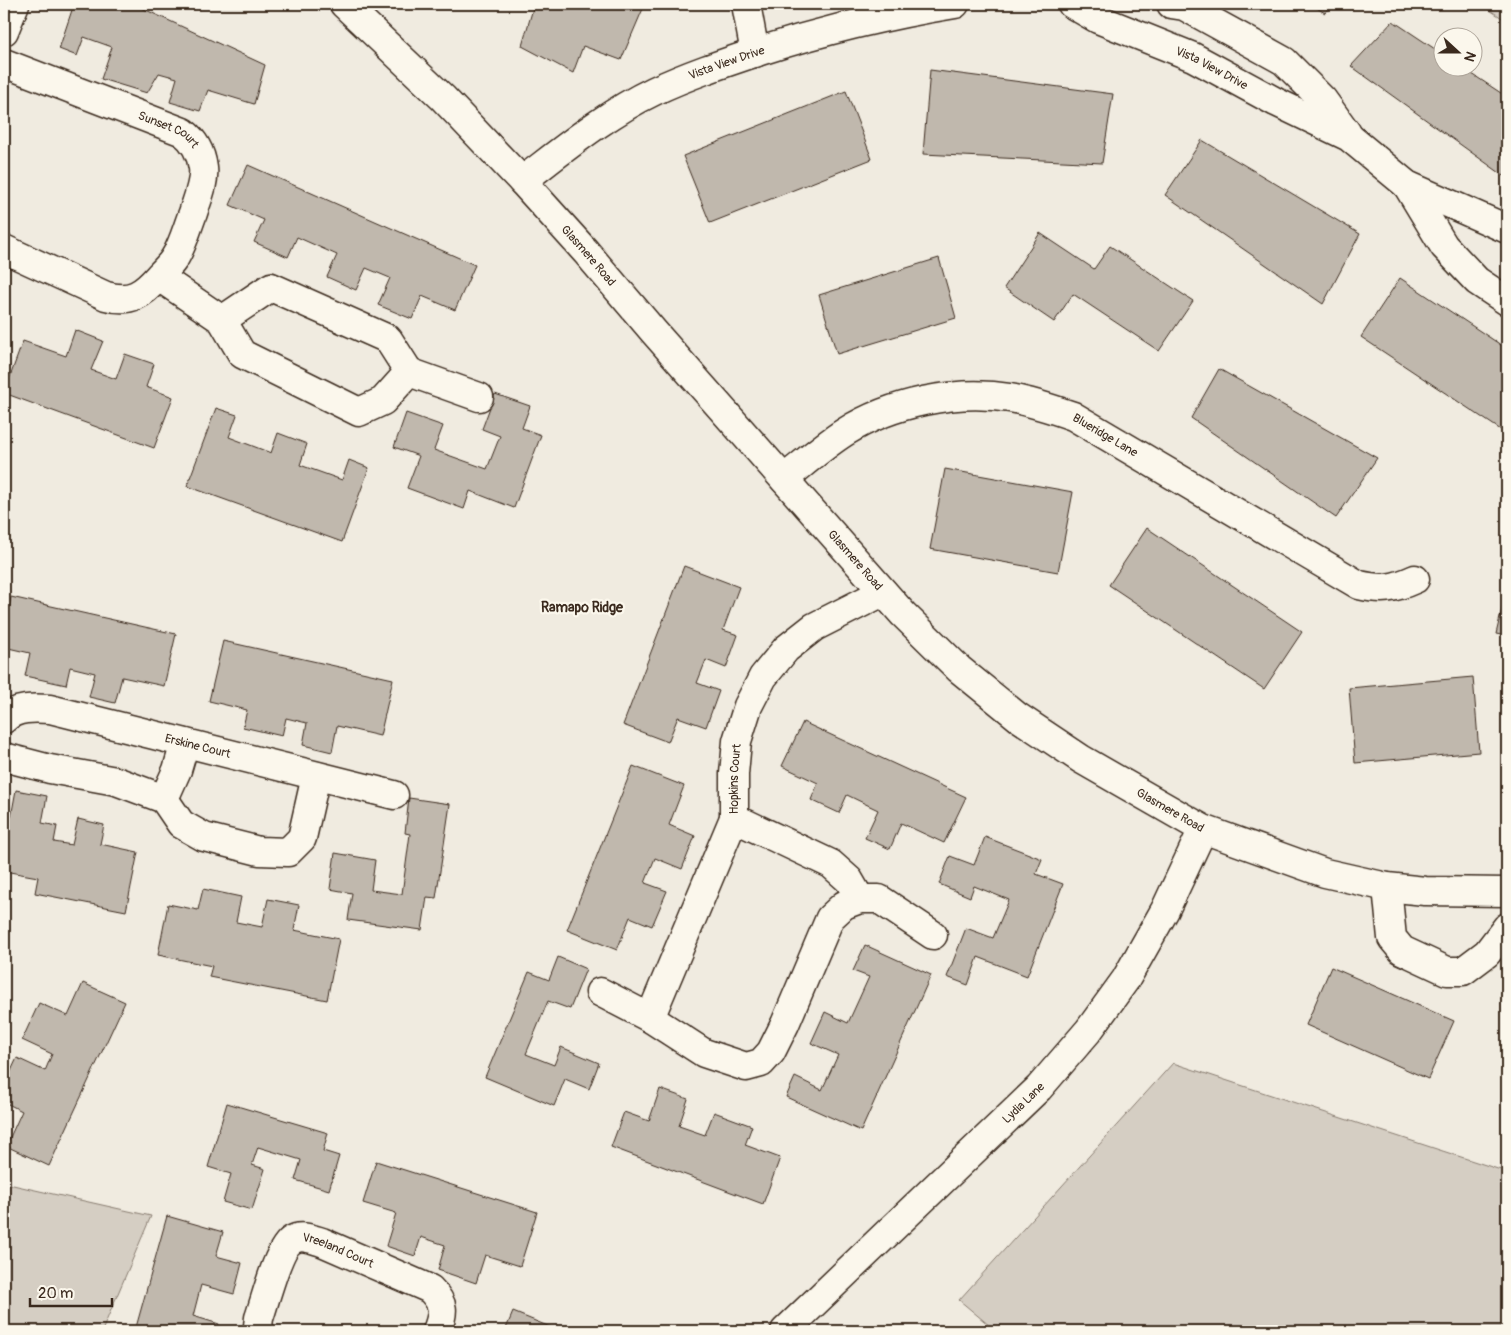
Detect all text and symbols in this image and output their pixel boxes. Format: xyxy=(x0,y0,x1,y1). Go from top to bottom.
north arrow xyxy=(1434,28,1484,78)
street label: Vista View Drive xyxy=(687,43,767,83)
street label: Vista View Drive xyxy=(1173,44,1250,93)
text: N xyxy=(1460,49,1479,64)
street label: Sunset Court xyxy=(136,108,202,151)
street label: Glasmere Road xyxy=(558,222,619,289)
street label: Blueridge Lane xyxy=(1070,410,1140,461)
street label: Glasmere Road xyxy=(824,527,886,594)
district label: Ramapo Ridge xyxy=(541,599,624,616)
street label: Erskine Court xyxy=(163,731,232,762)
street label: Hopkins Court xyxy=(727,743,745,814)
street label: Glasmere Road xyxy=(1133,785,1207,836)
street label: Lydia Lane xyxy=(1000,1080,1048,1127)
street label: Vreeland Court xyxy=(301,1230,376,1272)
scale bar xyxy=(30,1275,112,1307)
text: 20 m xyxy=(38,1284,73,1303)

